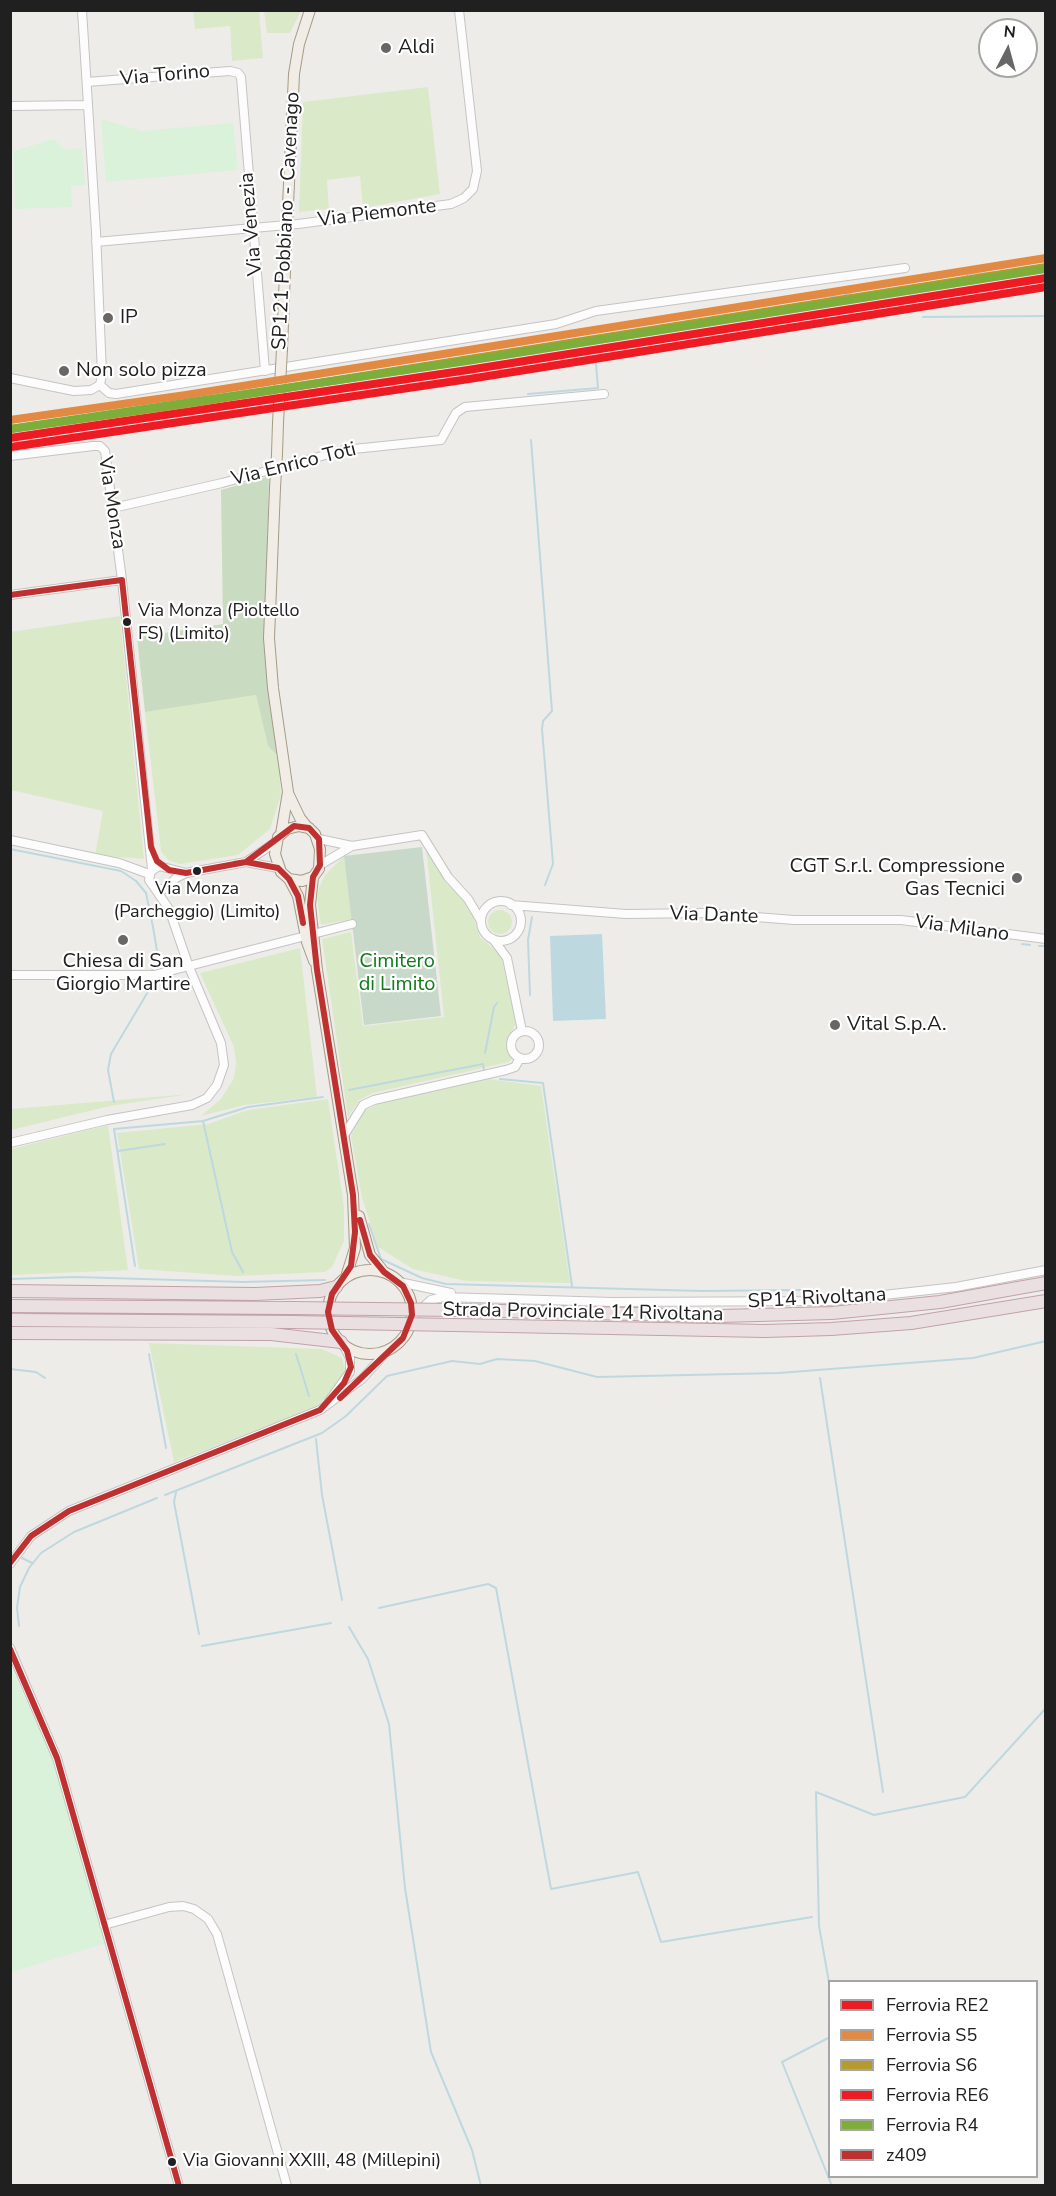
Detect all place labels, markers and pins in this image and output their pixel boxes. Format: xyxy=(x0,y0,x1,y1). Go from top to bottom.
place label: Aldi xyxy=(398,36,435,60)
marker: Aldi xyxy=(379,41,393,55)
place label: IP xyxy=(120,306,138,330)
marker: IP xyxy=(101,311,115,325)
place label: Non solo pizza xyxy=(76,359,207,383)
marker: Non solo pizza xyxy=(57,364,71,378)
place label: Via Monza (Pioltello FS) (Limito) xyxy=(138,601,300,644)
marker: Via Monza (Pioltello FS) (Limito) xyxy=(121,616,133,628)
place label: CGT S.r.l. Compressione Gas Tecnici xyxy=(789,855,1005,902)
marker: Via Monza (Parcheggio) (Limito) xyxy=(191,865,203,877)
marker: CGT S.r.l. Compressione Gas Tecnici xyxy=(1010,871,1024,885)
place label: Via Monza (Parcheggio) (Limito) xyxy=(113,879,281,922)
marker: Chiesa di San Giorgio Martire xyxy=(116,933,130,947)
place label: Chiesa di San Giorgio Martire xyxy=(56,950,190,997)
place label: Vital S.p.A. xyxy=(847,1013,946,1037)
marker: Vital S.p.A. xyxy=(828,1018,842,1032)
place label: Via Giovanni XXIII, 48 (Millepini) xyxy=(183,2151,441,2173)
marker: Via Giovanni XXIII, 48 (Millepini) xyxy=(166,2156,178,2168)

